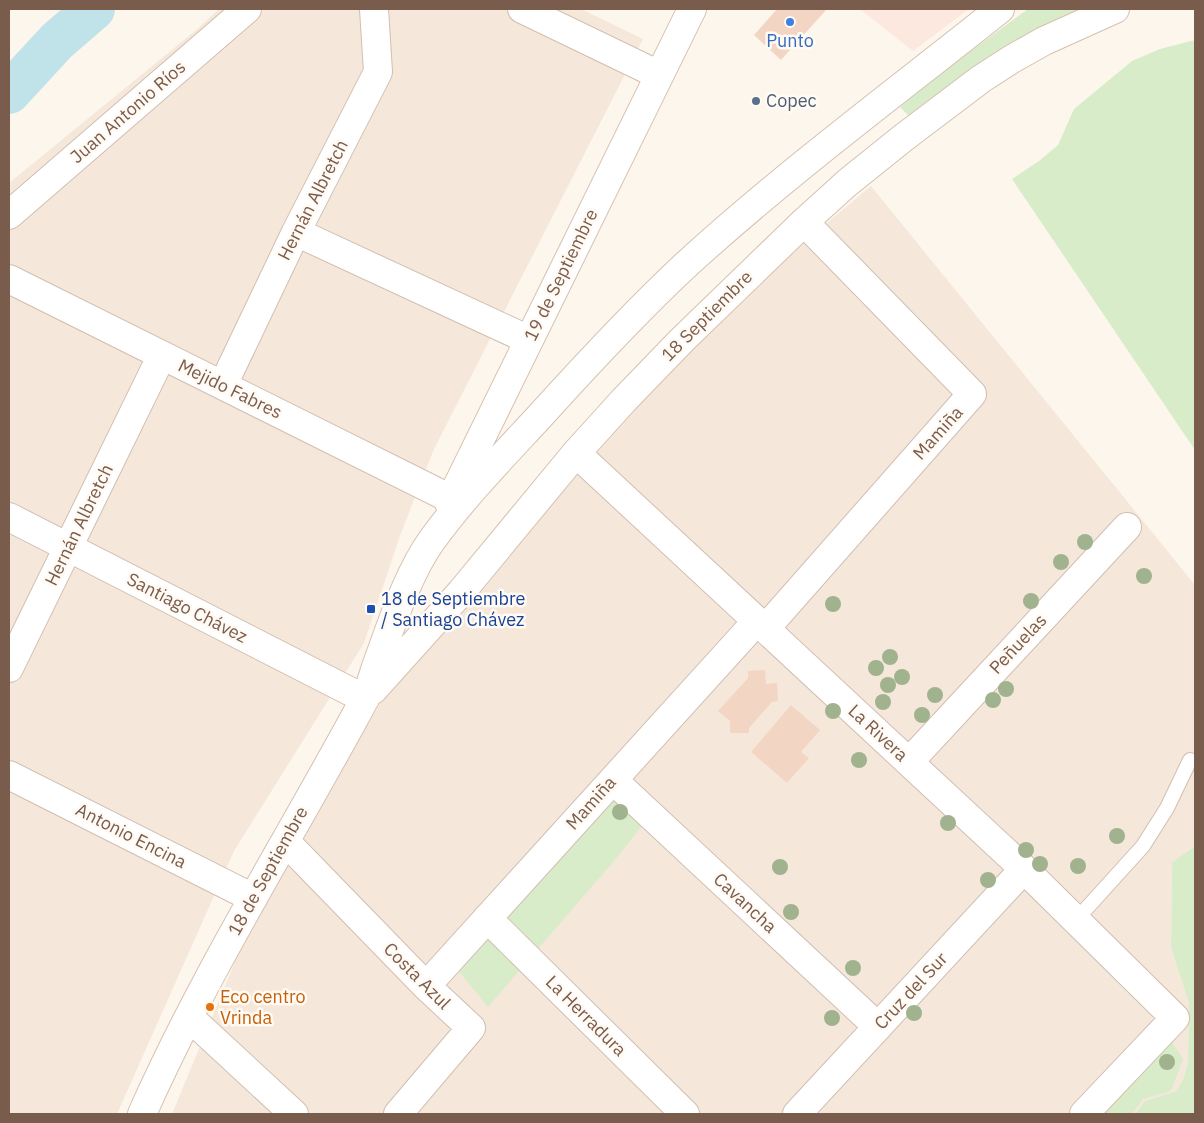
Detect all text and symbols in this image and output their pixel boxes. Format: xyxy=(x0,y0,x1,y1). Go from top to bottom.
marker: Punto xyxy=(784,16,796,28)
place label: Punto xyxy=(766,29,814,52)
street label: Juan Antonio Ríos xyxy=(65,55,190,168)
place label: Copec xyxy=(766,89,817,112)
marker: Copec xyxy=(750,95,762,107)
street label: Hernán Albretch xyxy=(272,136,353,264)
street label: 19 de Septiembre xyxy=(519,205,603,345)
street label: 18 Septiembre xyxy=(656,265,757,366)
street label: Mejido Fabres xyxy=(174,353,286,424)
street label: Mamiña xyxy=(908,401,968,464)
street label: Hernán Albretch xyxy=(39,460,118,589)
street label: Santiago Chávez xyxy=(123,567,251,648)
place label: 18 de Septiembre / Santiago Chávez xyxy=(381,587,525,631)
marker: 18 de Septiembre / Santiago Chávez xyxy=(365,603,377,615)
street label: Peñuelas xyxy=(984,609,1051,679)
street label: La Rivera xyxy=(844,699,913,766)
street label: Mamiña xyxy=(561,771,621,834)
street label: Antonio Encina xyxy=(72,798,191,873)
street label: 18 de Septiembre xyxy=(223,802,313,939)
street label: Cavancha xyxy=(709,868,782,938)
street label: Costa Azul xyxy=(379,937,456,1014)
street label: Cruz del Sur xyxy=(869,947,953,1034)
street label: La Herradura xyxy=(541,970,632,1061)
place label: Eco centro Vrinda xyxy=(220,985,306,1029)
marker: Eco centro Vrinda xyxy=(204,1001,216,1013)

